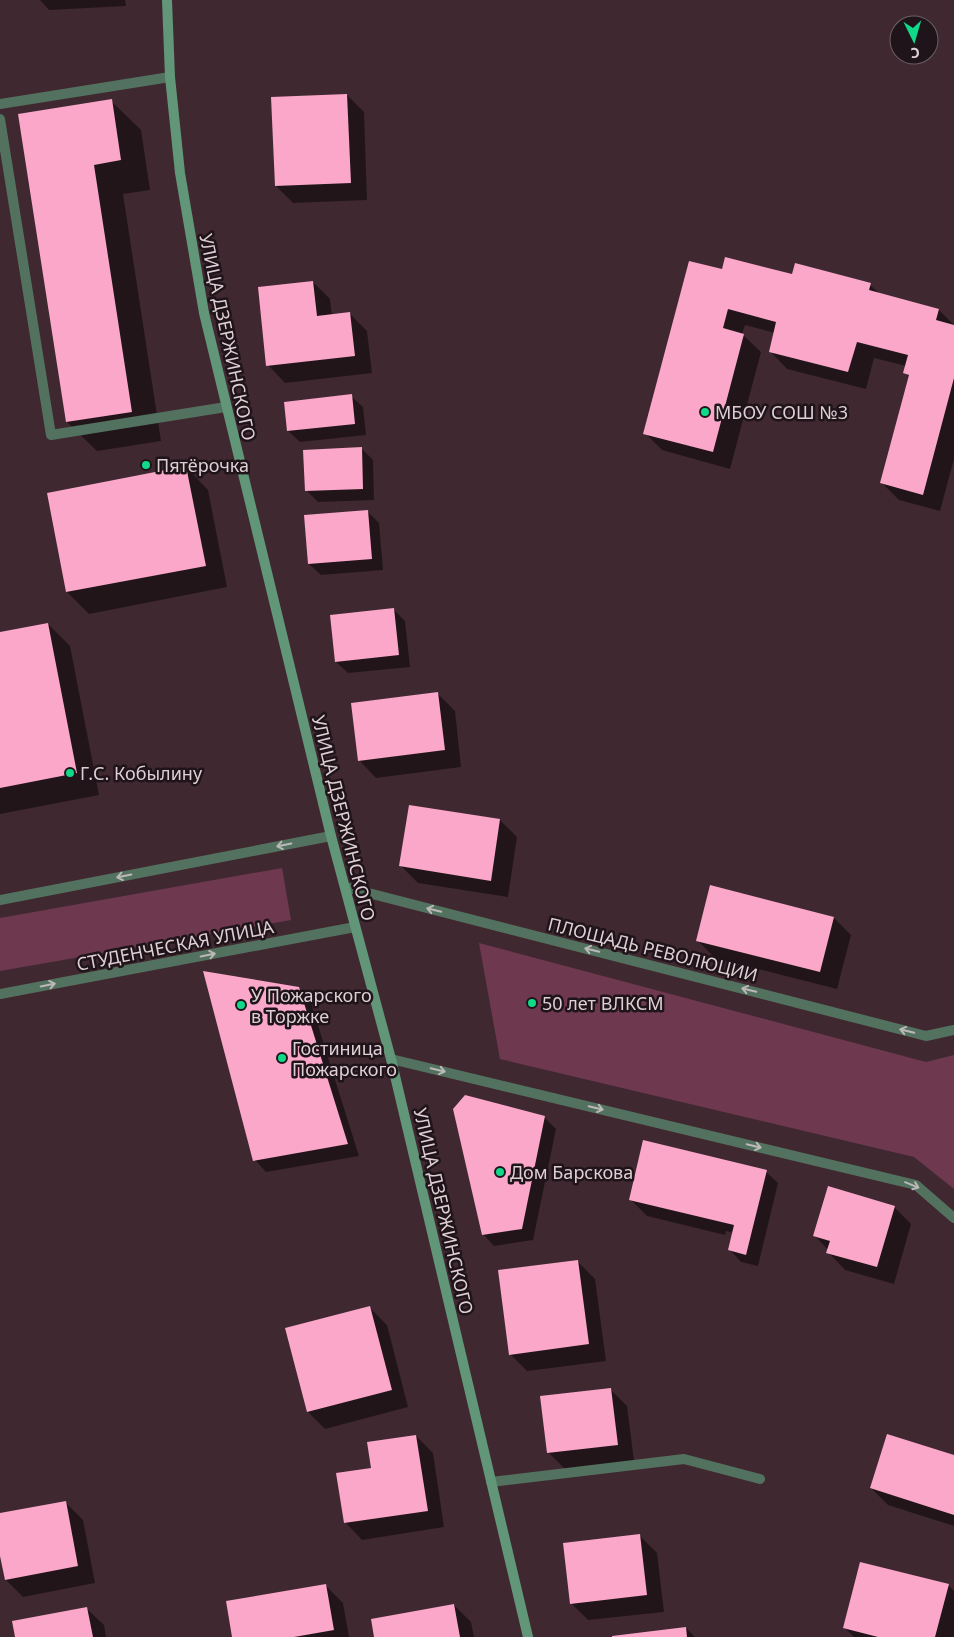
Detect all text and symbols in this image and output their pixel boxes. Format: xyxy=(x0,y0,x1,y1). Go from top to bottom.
north arrow xyxy=(889,15,939,65)
text: С xyxy=(910,44,921,63)
street label: УЛИЦА ДЗЕРЖИНСКОГО xyxy=(194,231,262,443)
place label: МБОУ СОШ №3 xyxy=(715,400,848,424)
marker: МБОУ СОШ №3 xyxy=(699,406,711,418)
place label: Пятёрочка xyxy=(156,453,249,477)
marker: Пятёрочка xyxy=(140,459,152,471)
street label: УЛИЦА ДЗЕРЖИНСКОГО xyxy=(307,713,381,923)
place label: Г.С. Кобылину xyxy=(80,761,203,785)
marker: Г.С. Кобылину xyxy=(64,767,76,779)
one-way arrow xyxy=(276,841,292,851)
one-way arrow xyxy=(116,872,132,882)
one-way arrow xyxy=(427,905,443,914)
street label: ПЛОЩАДЬ РЕВОЛЮЦИИ xyxy=(546,911,760,987)
street label: СТУДЕНЧЕСКАЯ УЛИЦА xyxy=(74,914,276,976)
one-way arrow xyxy=(584,945,600,954)
one-way arrow xyxy=(199,950,215,959)
one-way arrow xyxy=(39,980,55,990)
place label: У Пожарского в Торжке xyxy=(251,983,372,1028)
one-way arrow xyxy=(742,985,758,995)
place label: 50 лет ВЛКСМ xyxy=(542,991,664,1015)
marker: 50 лет ВЛКСМ xyxy=(526,997,538,1009)
marker: У Пожарского в Торжке xyxy=(235,999,247,1011)
one-way arrow xyxy=(899,1026,915,1035)
place label: Гостиница Пожарского xyxy=(292,1036,397,1081)
marker: Гостиница Пожарского xyxy=(276,1052,288,1064)
one-way arrow xyxy=(430,1066,446,1075)
one-way arrow xyxy=(588,1104,604,1113)
street label: УЛИЦА ДЗЕРЖИНСКОГО xyxy=(409,1105,479,1317)
one-way arrow xyxy=(746,1142,762,1151)
place label: Дом Барскова xyxy=(510,1160,633,1184)
marker: Дом Барскова xyxy=(494,1166,506,1178)
one-way arrow xyxy=(904,1181,919,1190)

